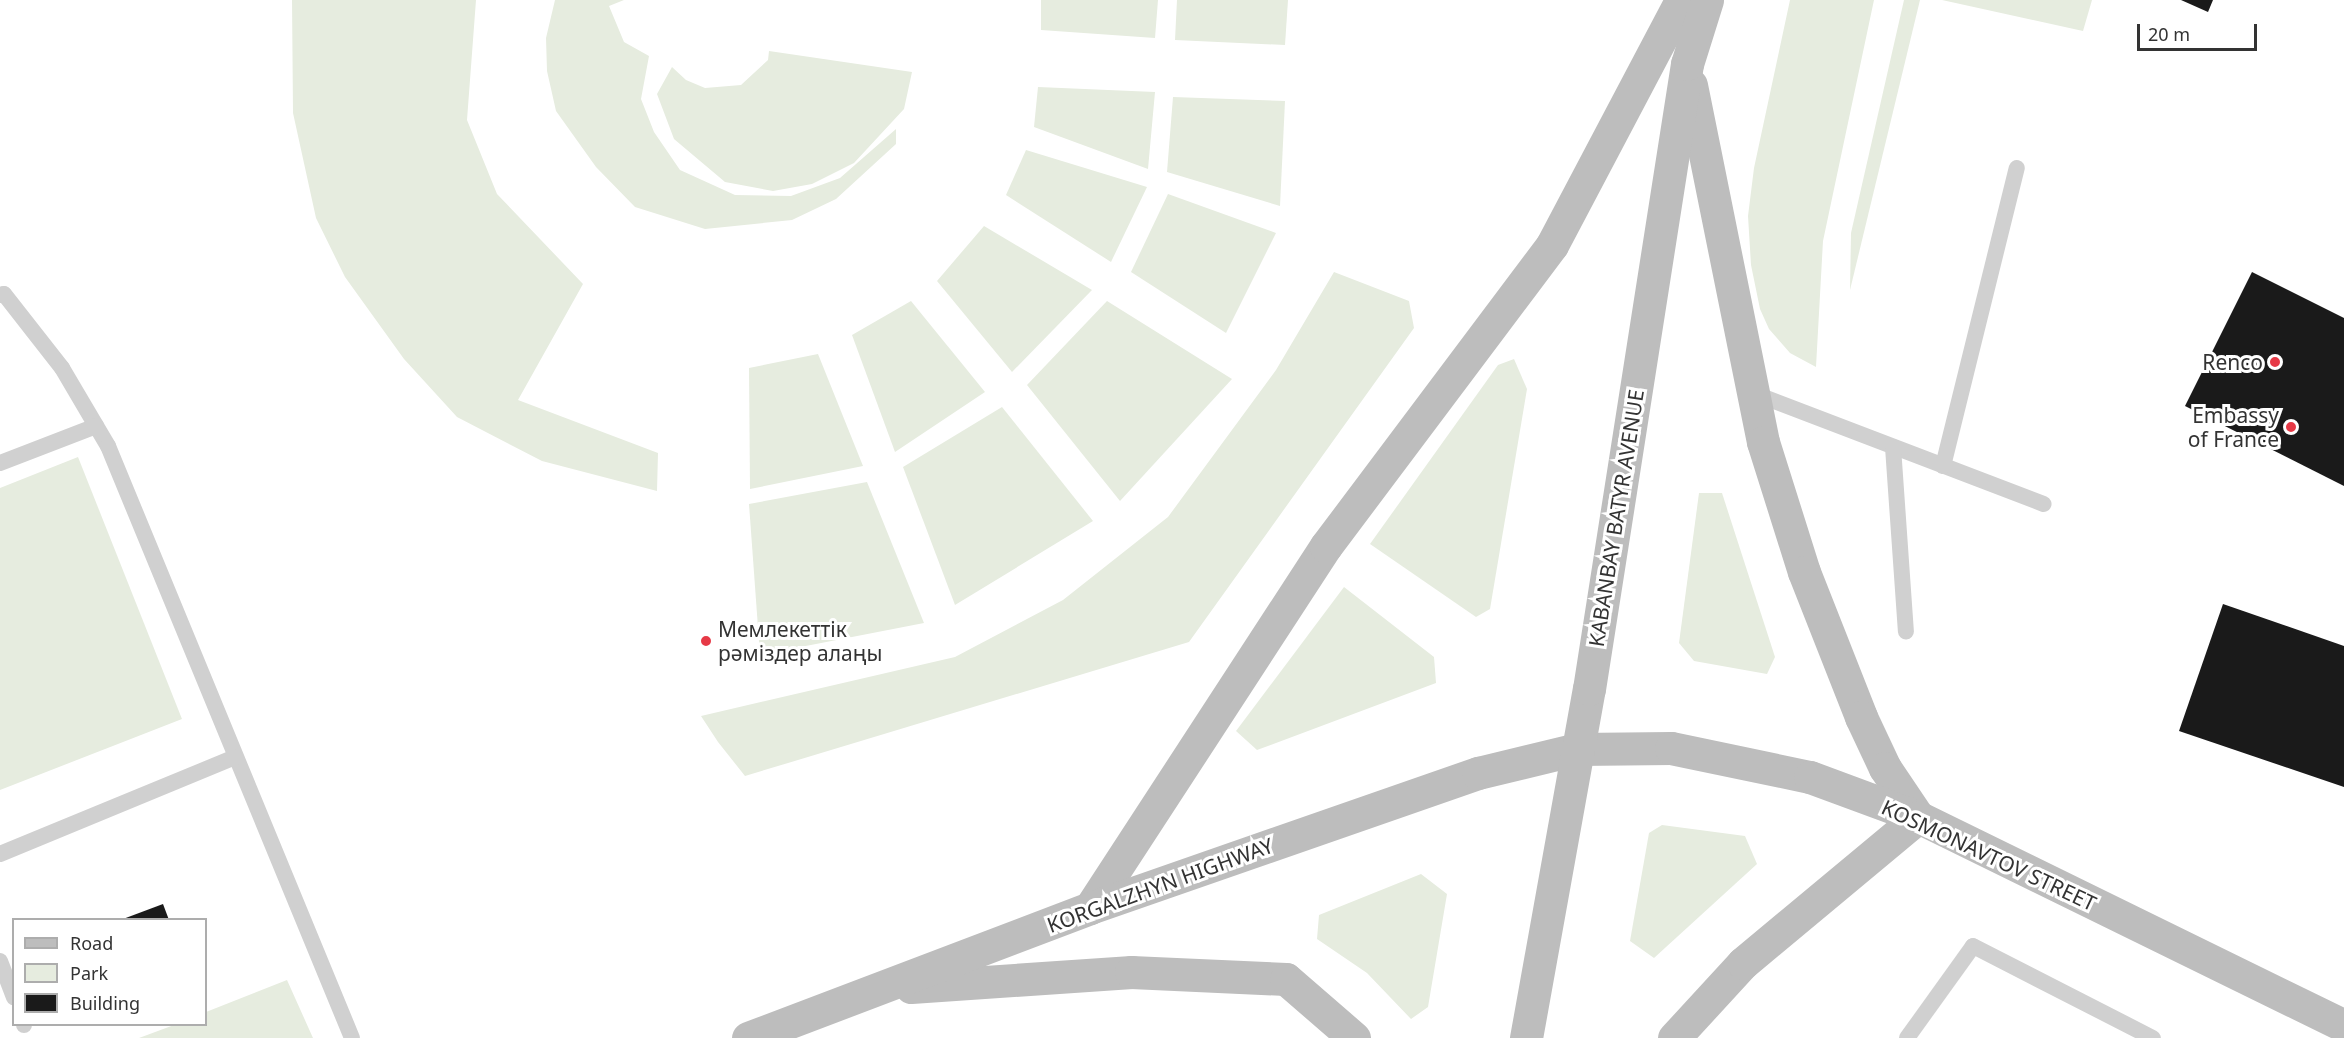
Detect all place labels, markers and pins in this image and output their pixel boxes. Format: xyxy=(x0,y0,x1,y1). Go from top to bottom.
place label: Renco xyxy=(2202,349,2263,375)
marker: Renco xyxy=(2268,355,2282,369)
place label: Embassy of France xyxy=(2188,402,2279,452)
marker: Embassy of France xyxy=(2284,420,2298,434)
place label: Мемлекеттік рәміздер алаңы xyxy=(718,616,882,666)
marker: Мемлекеттік рәміздер алаңы xyxy=(699,634,713,648)

